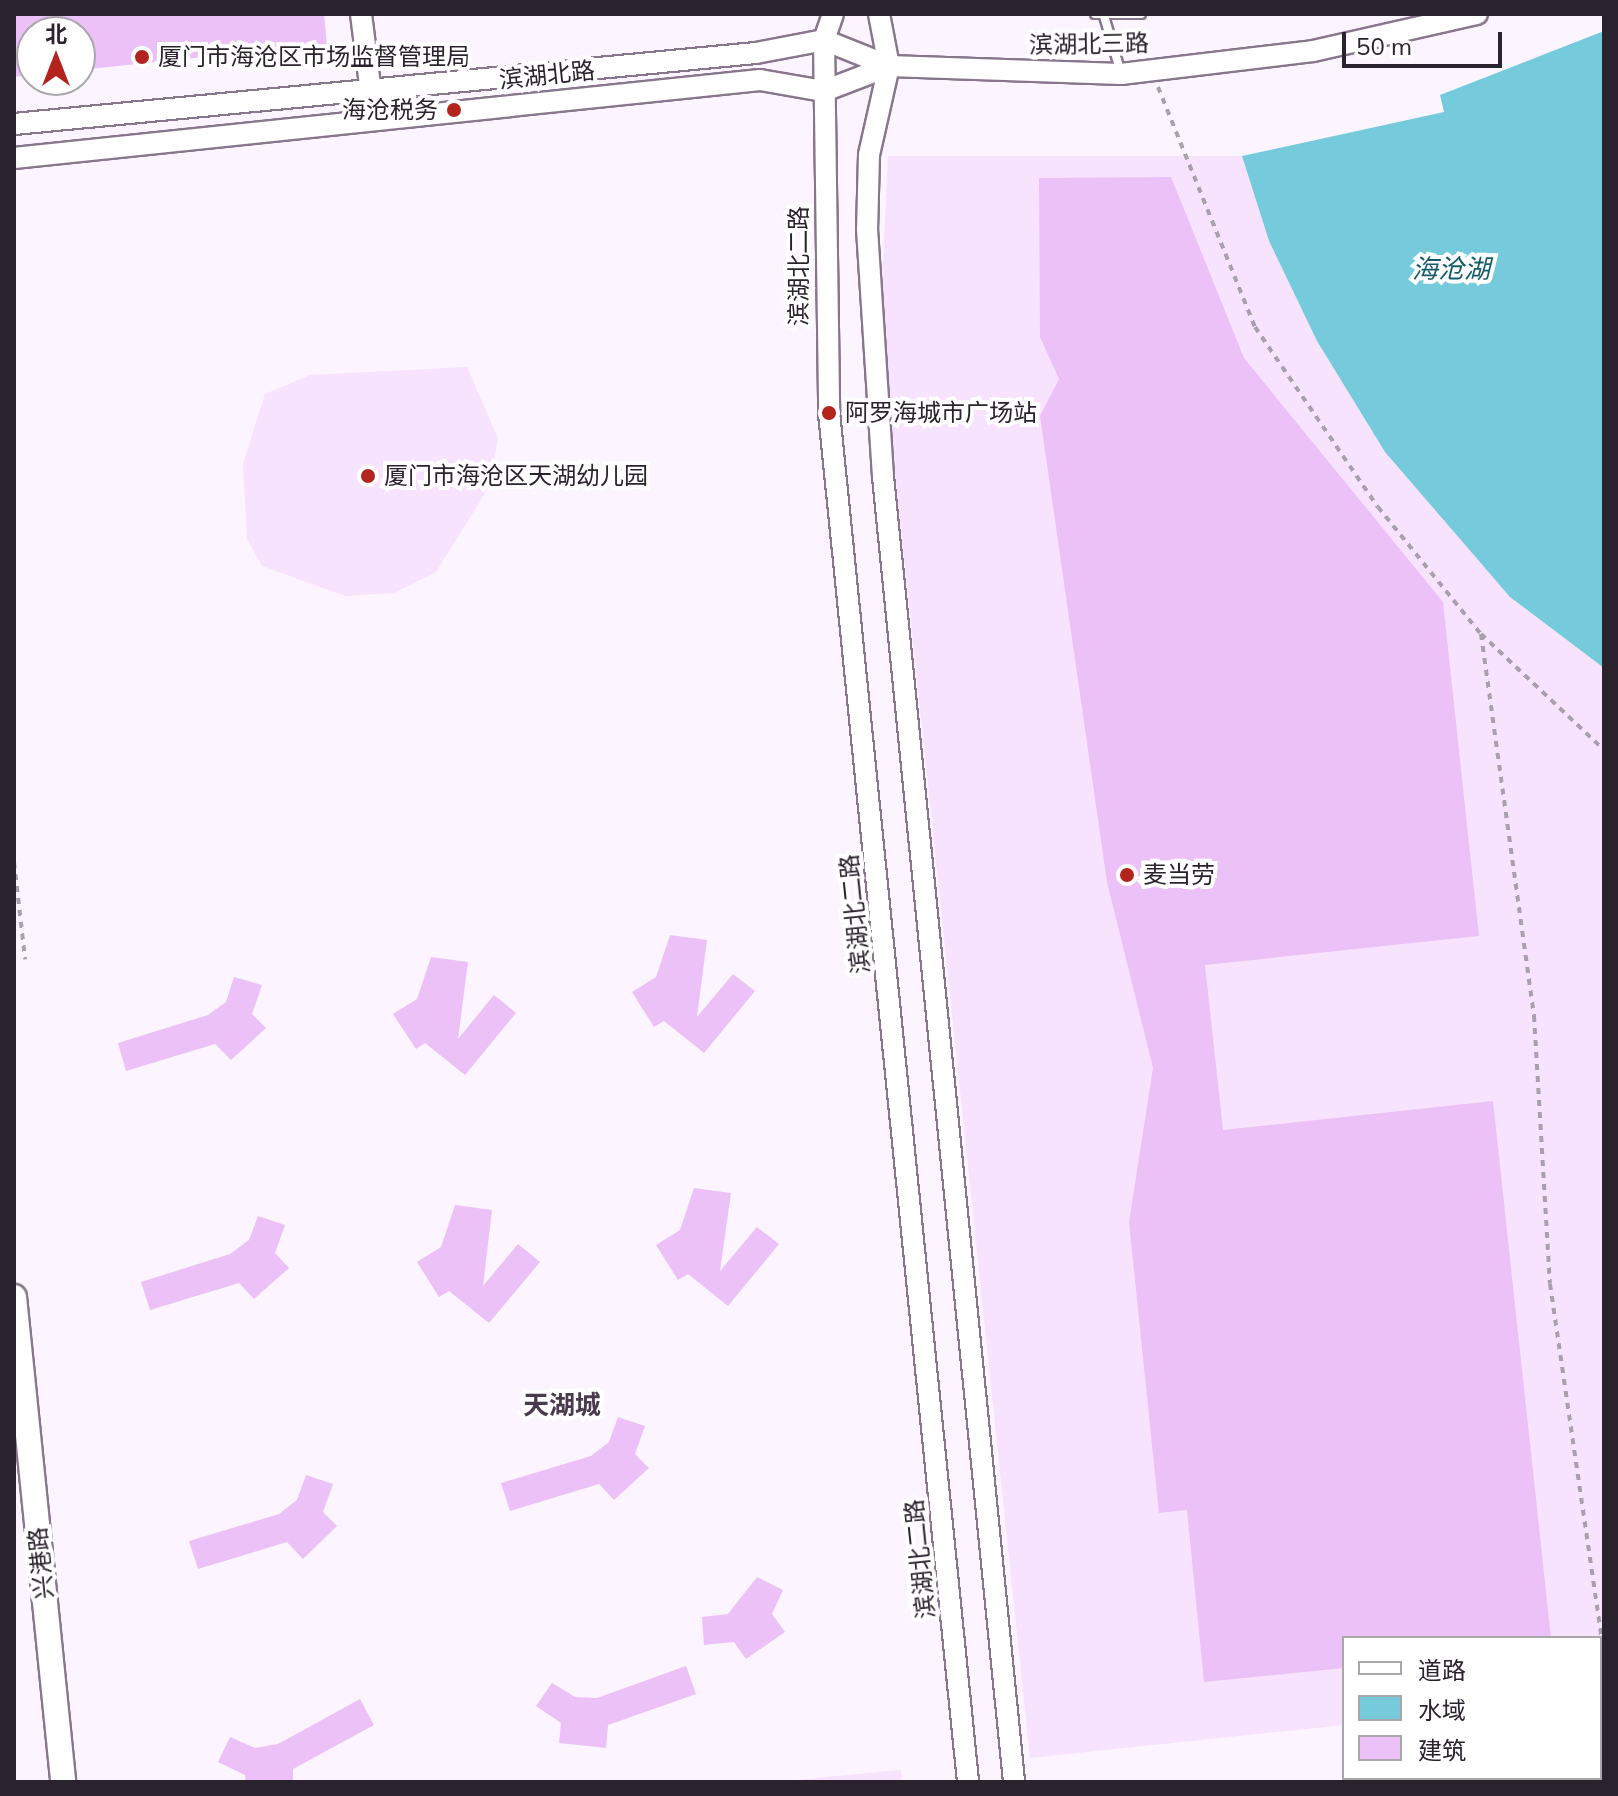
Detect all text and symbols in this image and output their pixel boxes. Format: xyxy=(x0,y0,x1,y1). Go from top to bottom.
north arrow xyxy=(16,16,96,96)
scale bar xyxy=(1346,16,1506,66)
text: 北 xyxy=(45,20,67,48)
street label: 滨湖北三路 xyxy=(1029,29,1149,59)
text: 50 m xyxy=(1356,31,1412,61)
place label: 厦门市海沧区市场监督管理局 xyxy=(158,43,470,71)
marker: 厦门市海沧区市场监督管理局 xyxy=(133,48,151,66)
street label: 滨湖北路 xyxy=(498,56,596,94)
place label: 海沧税务 xyxy=(342,96,438,124)
marker: 海沧税务 xyxy=(445,101,463,119)
street label: 滨湖北二路 xyxy=(785,206,813,326)
water label: 海沧湖 xyxy=(1412,253,1490,285)
place label: 阿罗海城市广场站 xyxy=(845,399,1037,427)
marker: 阿罗海城市广场站 xyxy=(820,404,838,422)
place label: 厦门市海沧区天湖幼儿园 xyxy=(384,462,648,490)
marker: 厦门市海沧区天湖幼儿园 xyxy=(359,467,377,485)
street label: 滨湖北二路 xyxy=(834,853,876,975)
place label: 麦当劳 xyxy=(1143,861,1215,889)
marker: 麦当劳 xyxy=(1118,866,1136,884)
district label: 天湖城 xyxy=(523,1389,601,1421)
street label: 滨湖北二路 xyxy=(899,1498,941,1620)
street label: 兴港路 xyxy=(23,1526,59,1600)
legend xyxy=(1342,1636,1602,1780)
text: 道路 xyxy=(1418,1655,1466,1685)
text: 水域 xyxy=(1418,1695,1466,1725)
text: 建筑 xyxy=(1418,1735,1466,1765)

